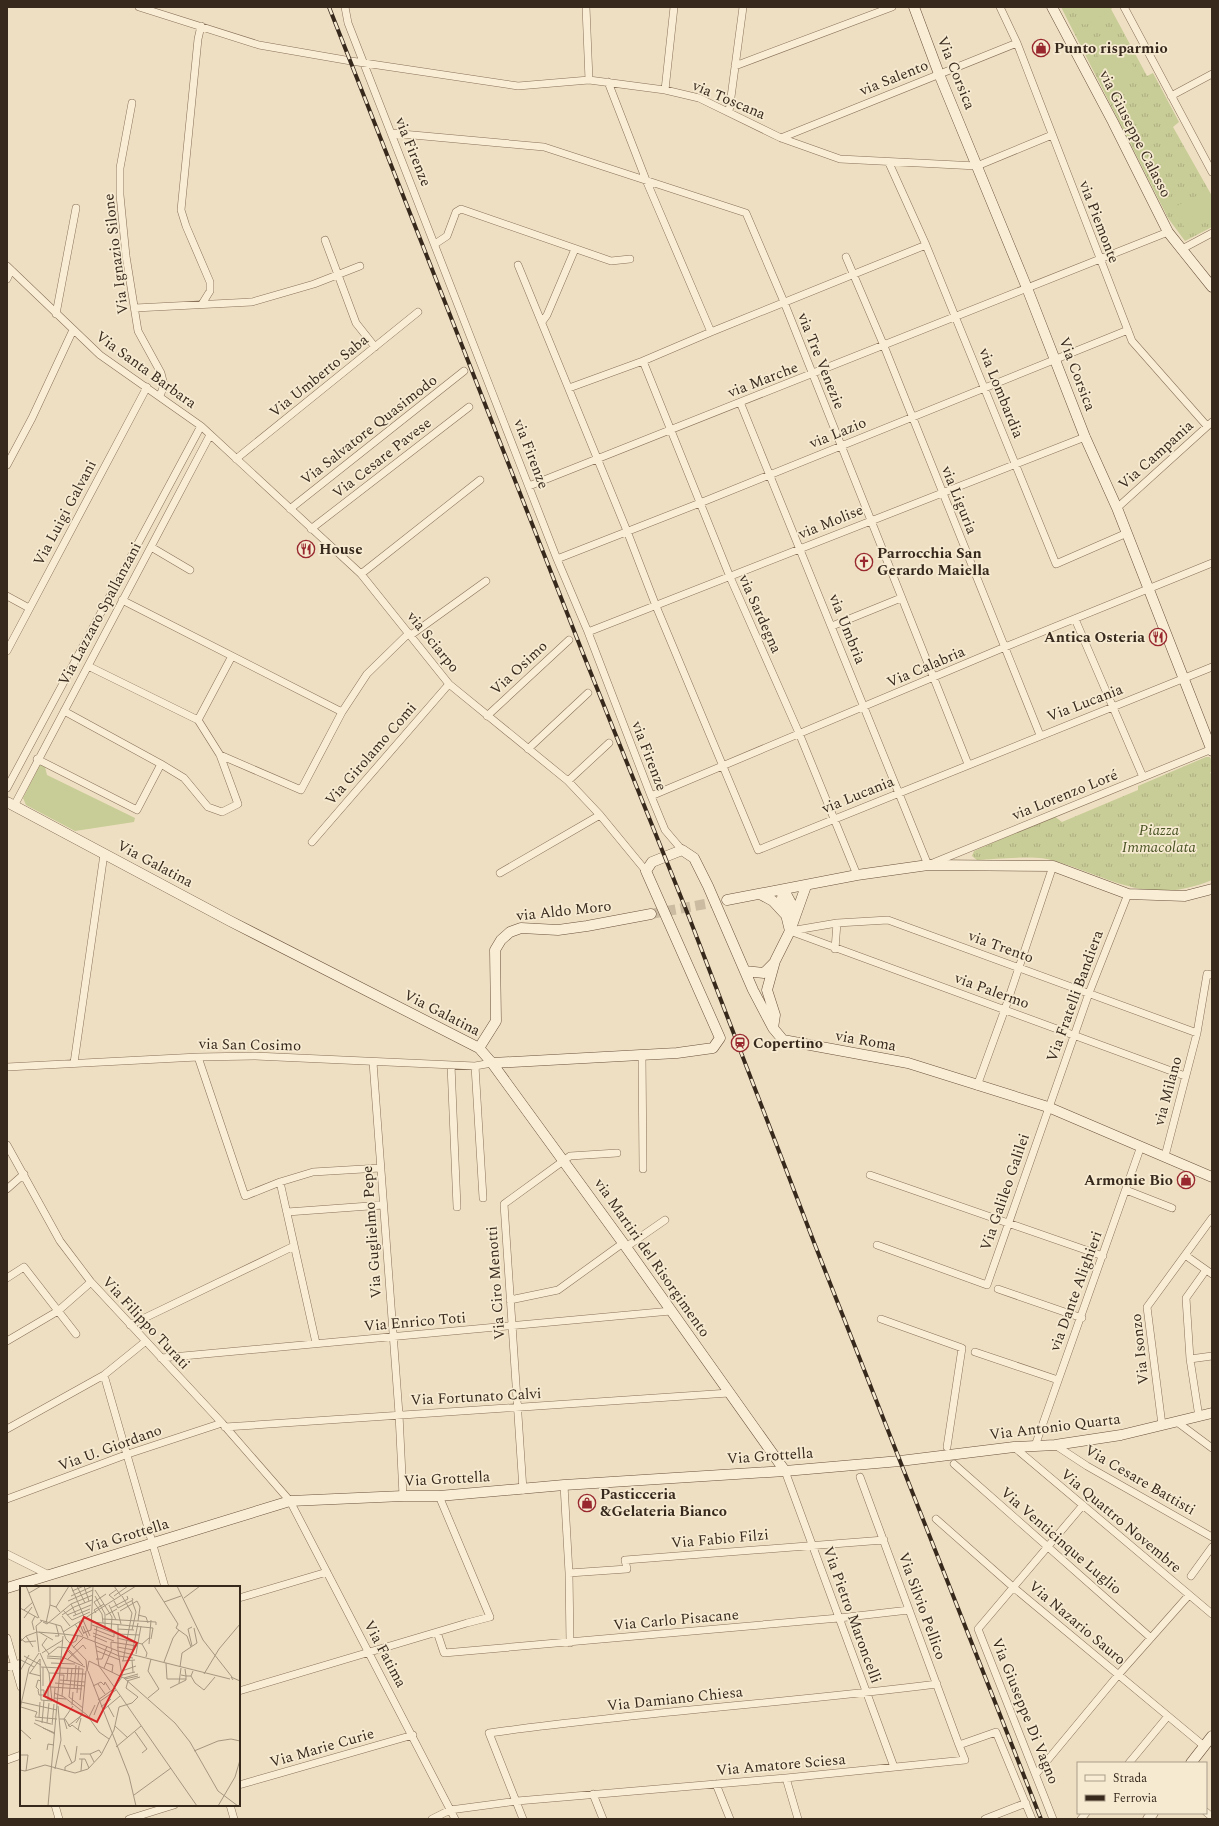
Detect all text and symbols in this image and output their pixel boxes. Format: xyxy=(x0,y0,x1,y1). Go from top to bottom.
street label: Via Corsica xyxy=(931,33,981,114)
place label: Punto risparmio xyxy=(1054,37,1168,60)
shop icon: Punto risparmio xyxy=(1031,38,1051,58)
street label: via Salento xyxy=(855,54,932,103)
street label: via Giuseppe Calasso xyxy=(1092,65,1177,202)
street label: via Toscana xyxy=(688,74,770,126)
street label: via Firenze xyxy=(388,113,437,190)
street label: via Piemonte xyxy=(1072,176,1125,267)
street label: Via Ignazio Silone xyxy=(97,192,135,316)
street label: via Tre Venezie xyxy=(791,308,851,413)
street label: Via Santa Barbara xyxy=(91,325,202,415)
street label: Via Umberto Saba xyxy=(264,328,374,423)
street label: Via Corsica xyxy=(1052,334,1102,415)
street label: via Lombardia xyxy=(972,343,1030,442)
street label: via Marche xyxy=(723,356,802,404)
street label: Via Salvatore Quasimodo xyxy=(296,369,442,491)
street label: via Lazio xyxy=(805,411,870,455)
street label: Via Cesare Pavese xyxy=(327,412,437,504)
street label: Via Campania xyxy=(1113,414,1199,495)
street label: via Firenze xyxy=(507,415,555,492)
street label: Via Luigi Galvani xyxy=(27,456,103,570)
street label: via Liguria xyxy=(935,462,983,538)
street label: via Molise xyxy=(794,499,867,546)
street label: Via Lazzaro Spallanzani xyxy=(52,538,148,690)
place label: House xyxy=(319,538,363,561)
restaurant icon: House xyxy=(296,539,316,559)
place label: Parrocchia San Gerardo Maiella xyxy=(877,542,990,582)
church icon: Parrocchia San Gerardo Maiella xyxy=(854,552,874,572)
street label: via Sardegna xyxy=(732,570,788,658)
street label: via Umbria xyxy=(822,589,872,668)
street label: via Sciarpo xyxy=(400,606,465,678)
place label: Antica Osteria xyxy=(1044,626,1145,649)
restaurant icon: Antica Osteria xyxy=(1148,627,1168,647)
street label: Via Osimo xyxy=(485,635,553,701)
street label: Via Calabria xyxy=(883,640,969,694)
street label: Via Lucania xyxy=(1044,678,1127,728)
street label: Via Girolamo Comi xyxy=(320,697,422,811)
street label: via Firenze xyxy=(625,717,673,794)
street label: via Lorenzo Loré xyxy=(1008,763,1121,827)
street label: via Lucania xyxy=(817,770,898,820)
park label: Piazza Immacolata xyxy=(1122,819,1196,859)
street label: Via Galatina xyxy=(113,834,198,894)
street label: via Aldo Moro xyxy=(514,895,613,928)
street label: via Trento xyxy=(964,924,1037,969)
street label: Via Fratelli Bandiera xyxy=(1040,926,1110,1065)
street label: via Palermo xyxy=(950,966,1033,1015)
street label: Via Galatina xyxy=(400,984,485,1042)
street label: via Roma xyxy=(833,1024,899,1058)
place label: Copertino xyxy=(753,1032,823,1055)
street label: via San Cosimo xyxy=(198,1033,301,1057)
station icon: Copertino xyxy=(730,1033,750,1053)
street label: via Milano xyxy=(1147,1054,1188,1129)
street label: Via Galileo Galilei xyxy=(974,1130,1036,1254)
street label: Via Guglielmo Pepe xyxy=(356,1165,388,1299)
place label: Armonie Bio xyxy=(1084,1169,1173,1192)
shop icon: Armonie Bio xyxy=(1176,1170,1196,1190)
street label: via Martiri del Risorgimento xyxy=(588,1173,716,1342)
street label: Via Ciro Menotti xyxy=(481,1225,511,1341)
street label: via Dante Alighieri xyxy=(1043,1228,1108,1355)
street label: Via Filippo Turati xyxy=(96,1271,196,1375)
street label: Via Enrico Toti xyxy=(363,1306,467,1338)
street label: Via Isonzo xyxy=(1125,1312,1155,1386)
street label: Via Fortunato Calvi xyxy=(410,1382,542,1412)
street label: Via Antonio Quarta xyxy=(988,1407,1123,1446)
street label: Via U. Giordano xyxy=(55,1419,165,1477)
street label: Via Cesare Battisti xyxy=(1080,1439,1200,1521)
street label: Via Grottella xyxy=(726,1441,815,1470)
street label: Via Quattro Novembre xyxy=(1055,1463,1187,1579)
street label: Via Grottella xyxy=(403,1465,491,1493)
street label: Via Venticinque Luglio xyxy=(995,1482,1127,1600)
place label: Pasticceria &Gelateria Bianco xyxy=(600,1483,727,1523)
shop icon: Pasticceria &Gelateria Bianco xyxy=(577,1493,597,1513)
street label: Via Grottella xyxy=(82,1512,172,1560)
street label: Via Fabio Filzi xyxy=(670,1523,770,1555)
street label: Via Pietro Maroncelli xyxy=(817,1543,887,1687)
street label: Via Silvio Pellico xyxy=(892,1549,952,1663)
street label: Via Nazario Sauro xyxy=(1023,1575,1131,1671)
inset map xyxy=(20,1586,240,1806)
street label: Via Carlo Pisacane xyxy=(612,1603,740,1637)
street label: Via Fatima xyxy=(358,1616,413,1692)
street label: Via Giuseppe Di Vagno xyxy=(985,1634,1065,1788)
street label: Via Damiano Chiesa xyxy=(606,1680,745,1718)
street label: Via Marie Curie xyxy=(267,1722,377,1774)
street label: Via Amatore Sciesa xyxy=(715,1748,847,1782)
legend xyxy=(1077,1762,1207,1814)
text: Strada xyxy=(1113,1769,1147,1788)
text: Ferrovia xyxy=(1113,1789,1157,1808)

